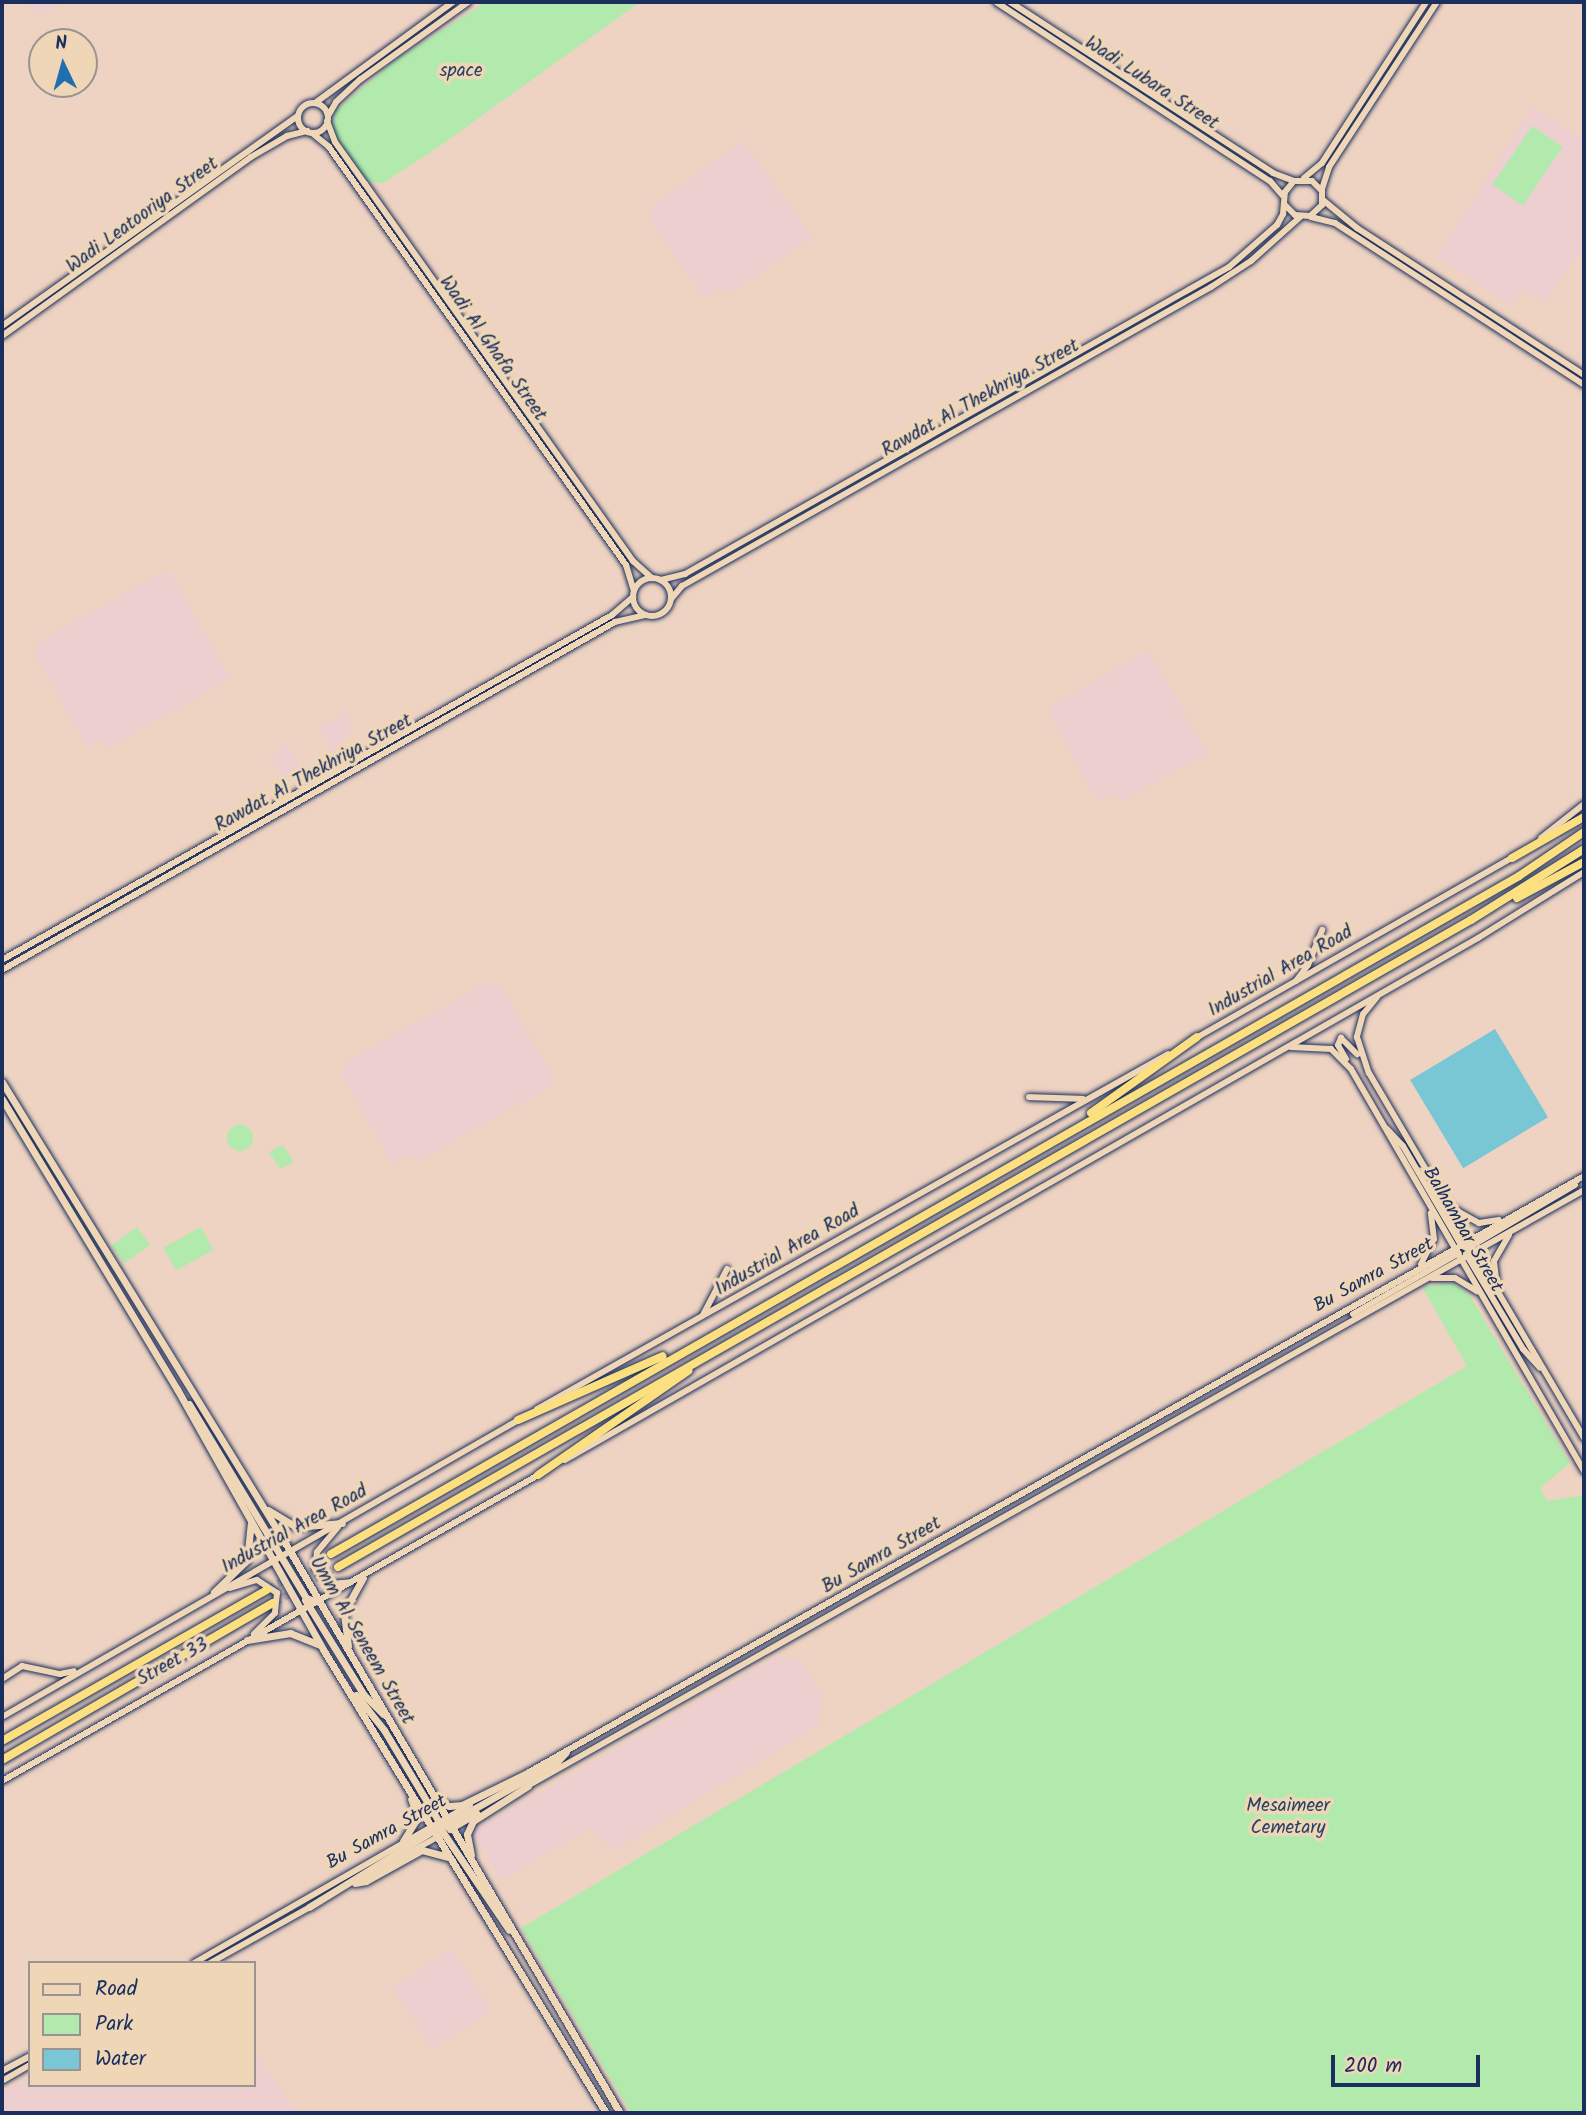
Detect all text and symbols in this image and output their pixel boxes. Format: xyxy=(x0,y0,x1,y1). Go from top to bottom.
north arrow xyxy=(28,28,98,98)
text: N xyxy=(54,29,69,60)
street label: Wadi Lubara Street xyxy=(1080,32,1222,136)
park label: space xyxy=(439,61,483,83)
street label: Wadi Leatooriya Street xyxy=(63,153,223,279)
street label: Wadi Al Ghafa Street xyxy=(433,272,551,426)
street label: Rawdat Al Thekhriya Street xyxy=(878,335,1084,463)
street label: Rawdat Al Thekhriya Street xyxy=(211,710,417,838)
street label: Industrial Area Road xyxy=(1205,921,1357,1023)
street label: Balhambar Street xyxy=(1417,1163,1507,1297)
street label: Industrial Area Road xyxy=(712,1200,864,1302)
street label: Bu Samra Street xyxy=(1310,1234,1438,1318)
street label: Industrial Area Road xyxy=(218,1480,372,1580)
street label: Bu Samra Street xyxy=(818,1513,946,1599)
street label: Umm Al Seneem Street xyxy=(304,1553,418,1729)
street label: Street 33 xyxy=(134,1634,212,1692)
street label: Bu Samra Street xyxy=(323,1791,451,1875)
park label: Mesaimeer Cemetary xyxy=(1246,1796,1330,1840)
legend xyxy=(28,1961,256,2087)
text: Road xyxy=(95,1973,137,2006)
text: Park xyxy=(95,2008,133,2041)
scale bar xyxy=(1334,2042,1483,2086)
text: Water xyxy=(95,2043,146,2076)
text: 200 m xyxy=(1344,2050,1402,2083)

